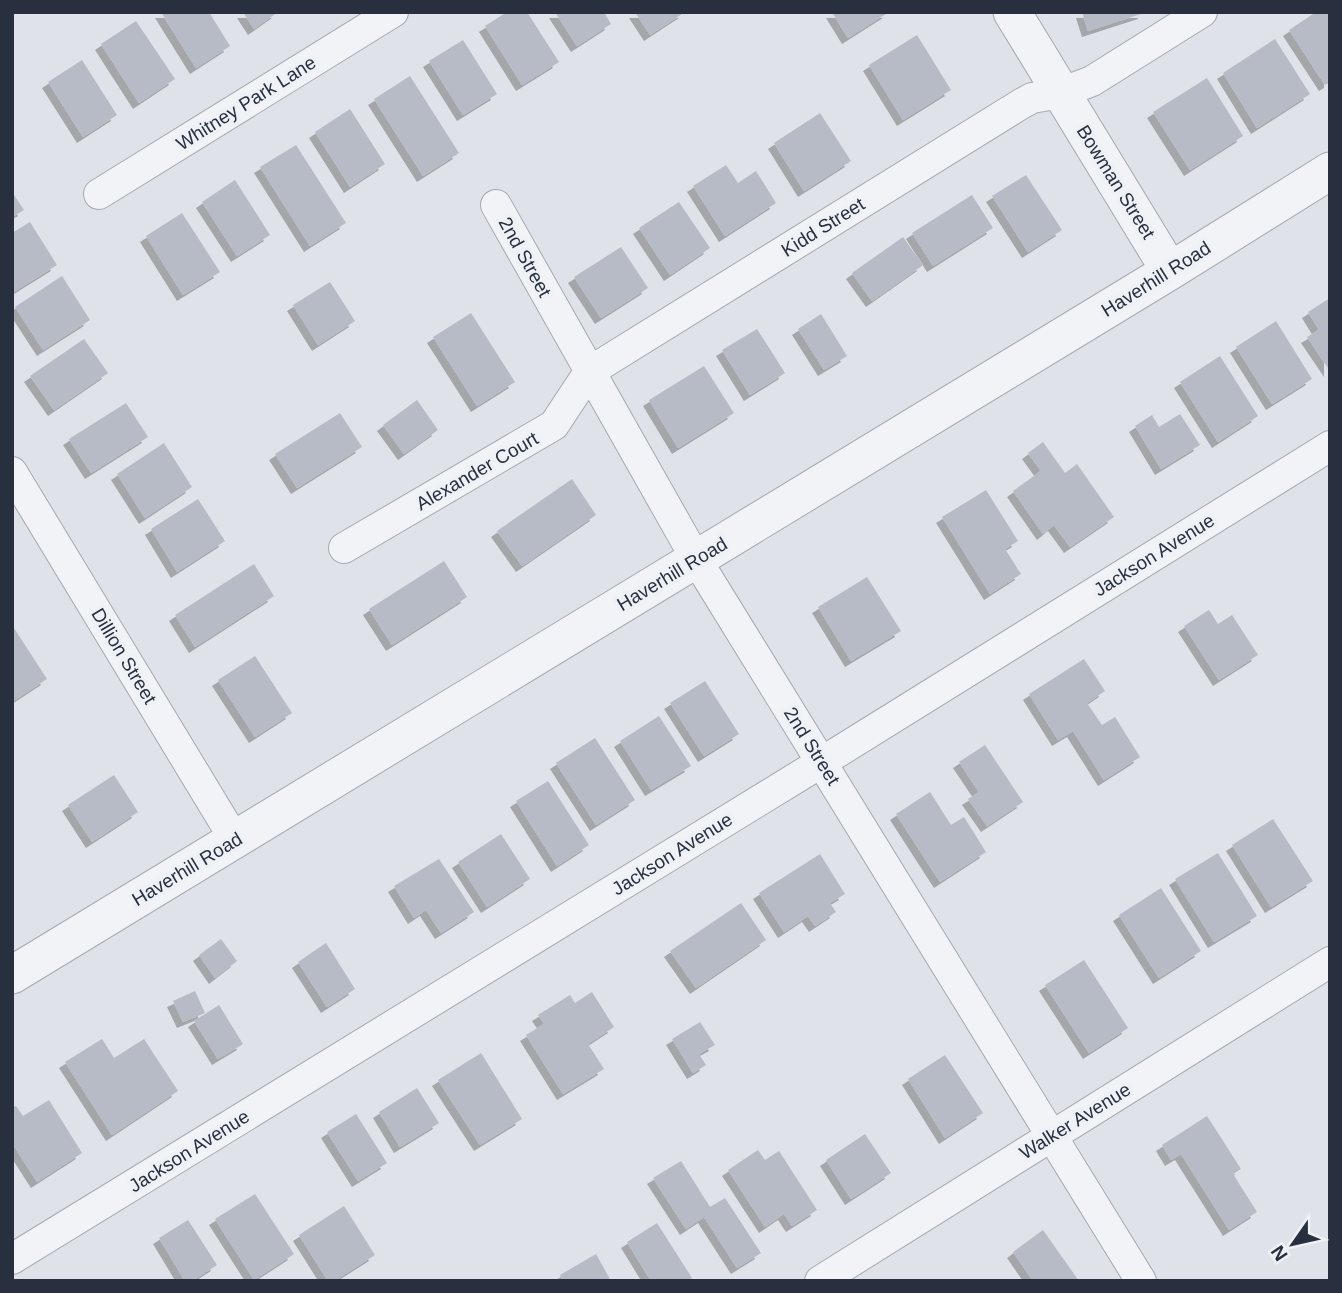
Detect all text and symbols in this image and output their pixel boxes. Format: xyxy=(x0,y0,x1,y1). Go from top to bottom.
street label: Whitney Park Lane xyxy=(172,52,320,154)
street label: Bowman Street xyxy=(1073,121,1160,243)
street label: Kidd Street xyxy=(778,193,869,261)
street label: 2nd Street xyxy=(495,214,556,301)
street label: Haverhill Road xyxy=(1098,237,1214,321)
street label: Alexander Court xyxy=(412,427,542,514)
street label: Jackson Avenue xyxy=(1090,510,1218,600)
street label: Haverhill Road xyxy=(613,533,731,615)
street label: Dillion Street xyxy=(87,604,161,708)
street label: 2nd Street xyxy=(780,703,845,789)
street label: Jackson Avenue xyxy=(608,809,736,899)
street label: Haverhill Road xyxy=(128,828,246,910)
street label: Walker Avenue xyxy=(1016,1079,1134,1163)
street label: Jackson Avenue xyxy=(125,1106,253,1196)
north arrow xyxy=(1258,1209,1328,1279)
text: N xyxy=(1267,1242,1292,1265)

